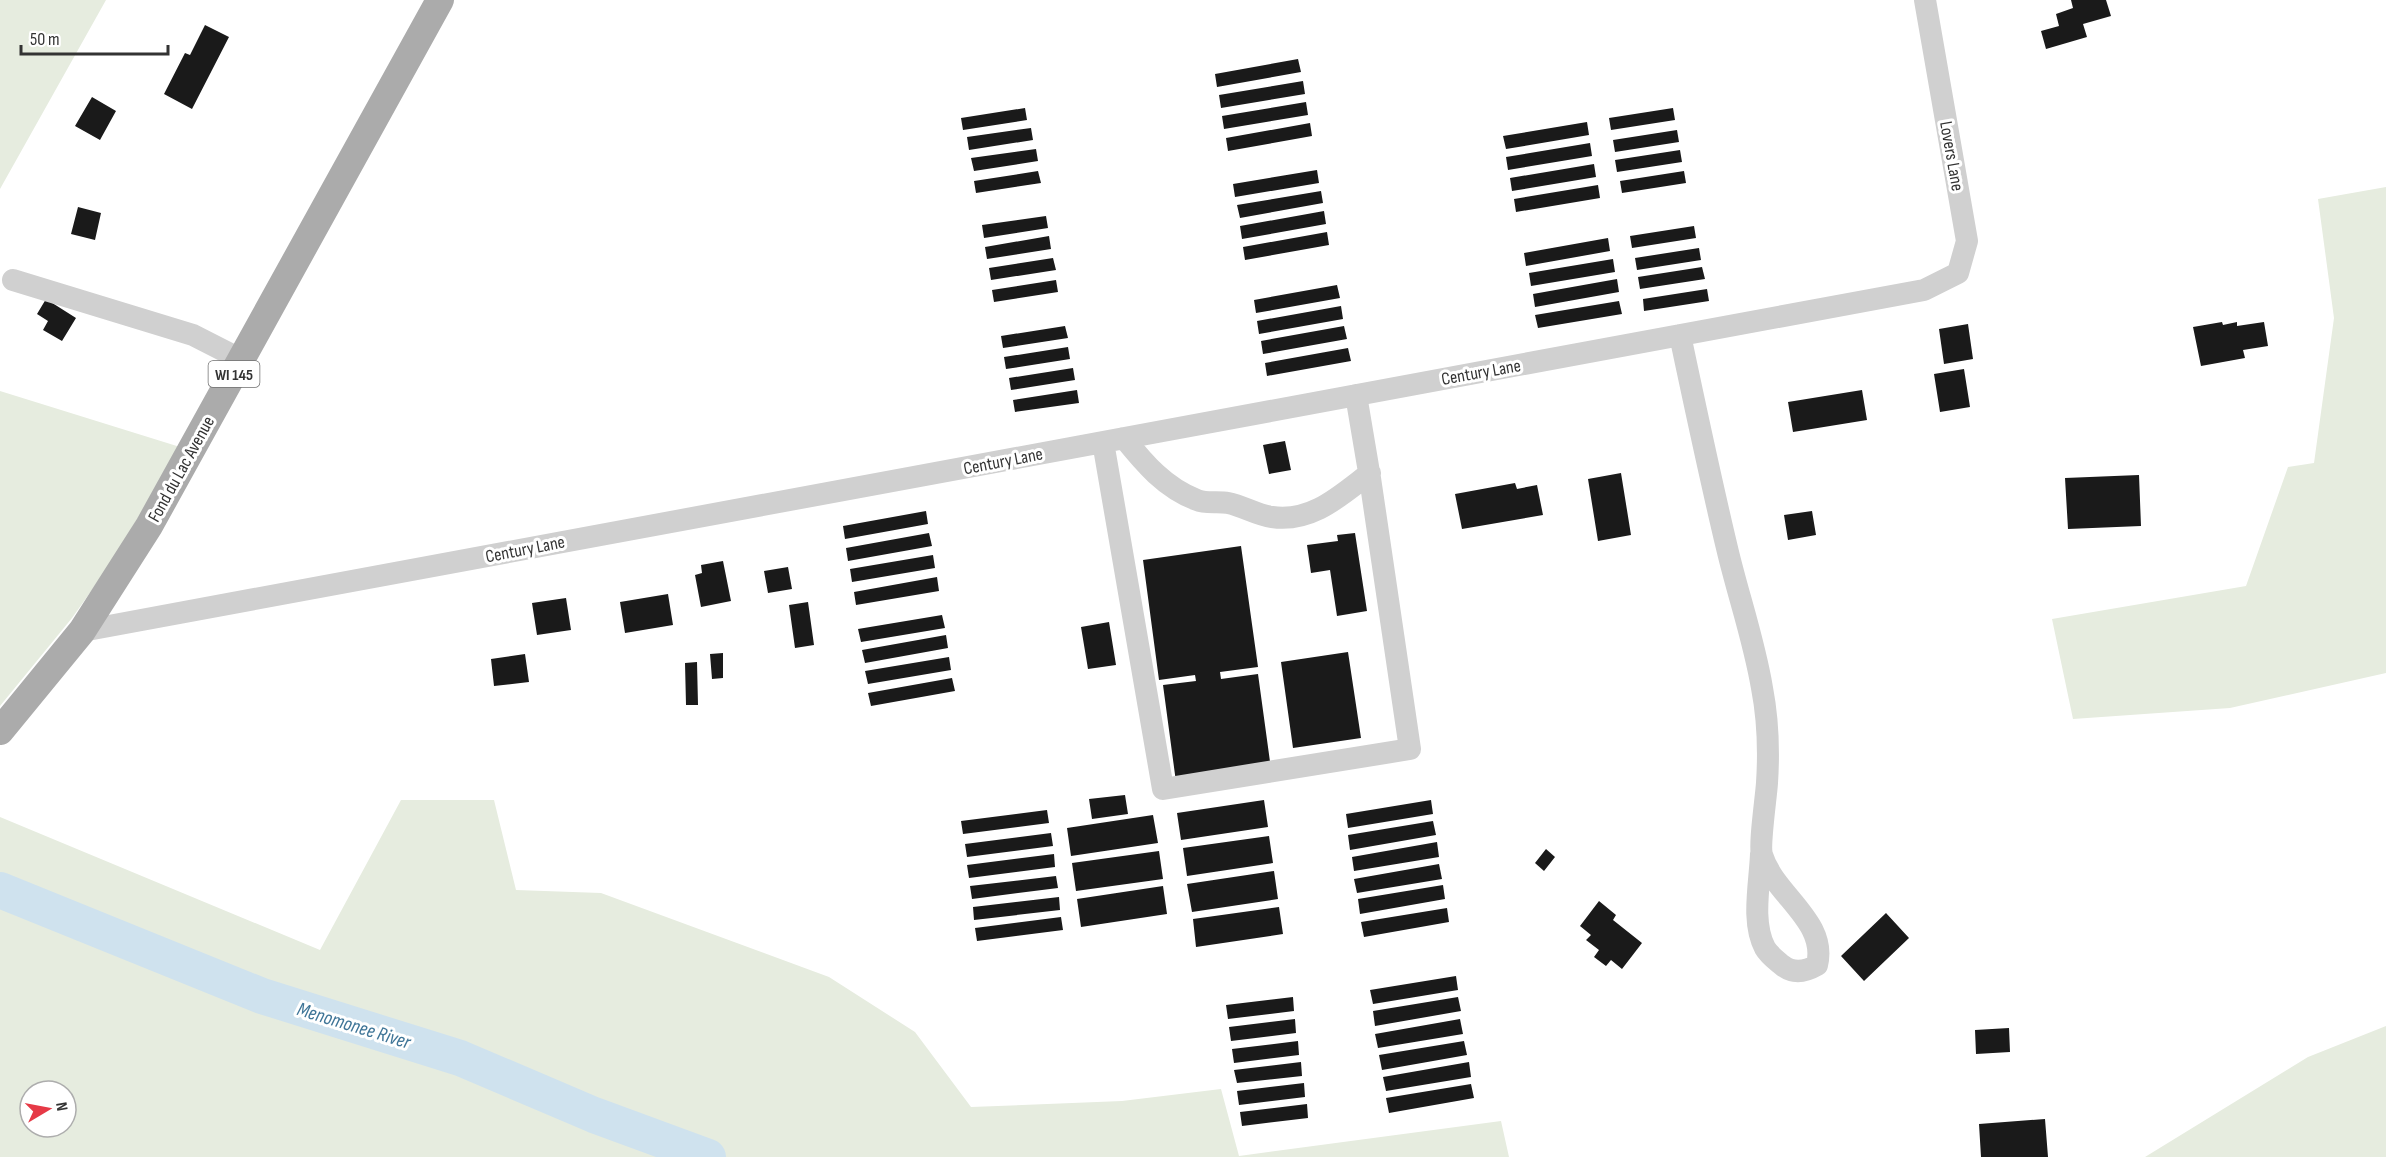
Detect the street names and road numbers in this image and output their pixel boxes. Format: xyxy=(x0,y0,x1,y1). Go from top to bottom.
street label: Lovers Lane xyxy=(1935,119,1968,193)
street label: Century Lane xyxy=(1440,355,1522,390)
road number: WI 145 xyxy=(208,361,260,387)
street label: Fond du Lac Avenue xyxy=(144,413,219,526)
street label: Century Lane xyxy=(962,444,1045,479)
street label: Century Lane xyxy=(484,532,567,567)

